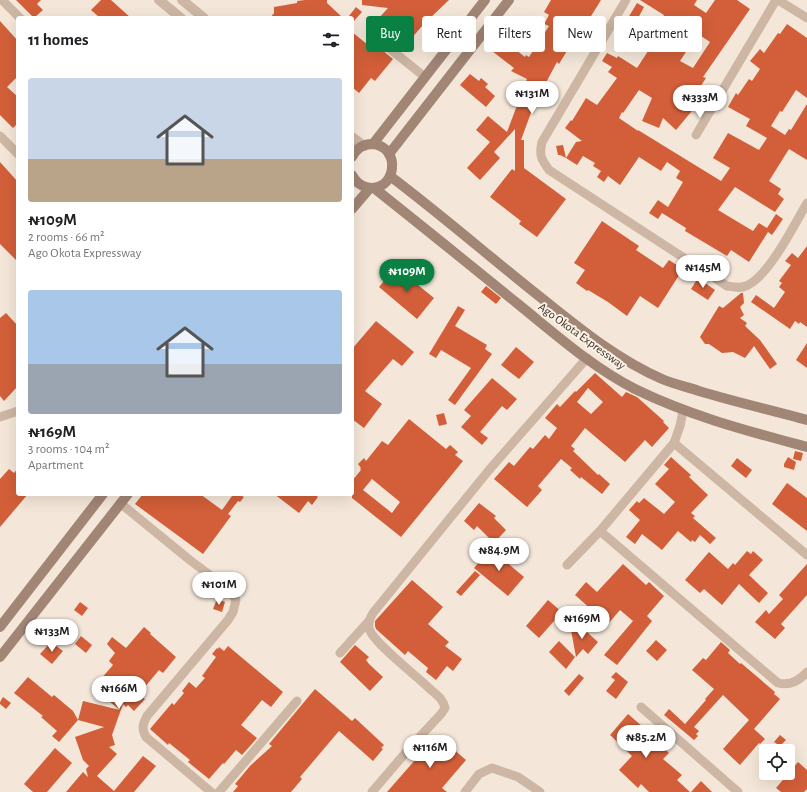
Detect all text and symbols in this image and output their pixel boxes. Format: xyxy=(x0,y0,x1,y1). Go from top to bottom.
chip: Buy xyxy=(366,16,414,52)
chip: Rent xyxy=(422,16,476,52)
chip: Filters xyxy=(484,16,545,52)
chip: New xyxy=(553,16,606,52)
chip: Apartment xyxy=(614,16,702,52)
icon: filters xyxy=(320,29,342,51)
text: 11 homes xyxy=(28,31,88,48)
pin: ₦131M xyxy=(504,81,560,115)
pin: ₦333M xyxy=(672,85,728,119)
text: ₦131M xyxy=(515,87,549,100)
text: ₦333M xyxy=(682,91,718,104)
icon: home xyxy=(149,104,221,176)
text: ₦109M xyxy=(28,211,77,228)
text: 2 rooms · 66 m² xyxy=(28,231,105,244)
text: Ago Okota Expressway xyxy=(28,247,141,260)
pin: ₦145M xyxy=(675,255,731,289)
pin: ₦109M xyxy=(379,259,435,293)
text: ₦145M xyxy=(685,261,721,274)
text: ₦109M xyxy=(388,265,426,278)
street label: Ago Okota Expressway xyxy=(536,300,628,372)
icon: home xyxy=(149,316,221,388)
text: ₦169M xyxy=(28,423,76,440)
text: 3 rooms · 104 m² xyxy=(28,443,109,456)
text: Apartment xyxy=(28,459,83,472)
pin: ₦84.9M xyxy=(466,538,532,572)
text: ₦84.9M xyxy=(478,544,520,557)
pin: ₦101M xyxy=(191,572,247,606)
text: ₦101M xyxy=(201,578,237,591)
pin: ₦169M xyxy=(554,606,610,640)
text: ₦169M xyxy=(564,612,600,625)
pin: ₦133M xyxy=(24,619,80,653)
text: ₦133M xyxy=(34,625,70,638)
pin: ₦166M xyxy=(91,676,147,710)
text: ₦166M xyxy=(101,682,137,695)
pin: ₦85.2M xyxy=(613,725,679,759)
text: ₦85.2M xyxy=(626,731,666,744)
pin: ₦116M xyxy=(402,735,458,769)
text: ₦116M xyxy=(412,741,448,754)
map controls xyxy=(759,744,795,780)
button: locate xyxy=(759,744,795,780)

